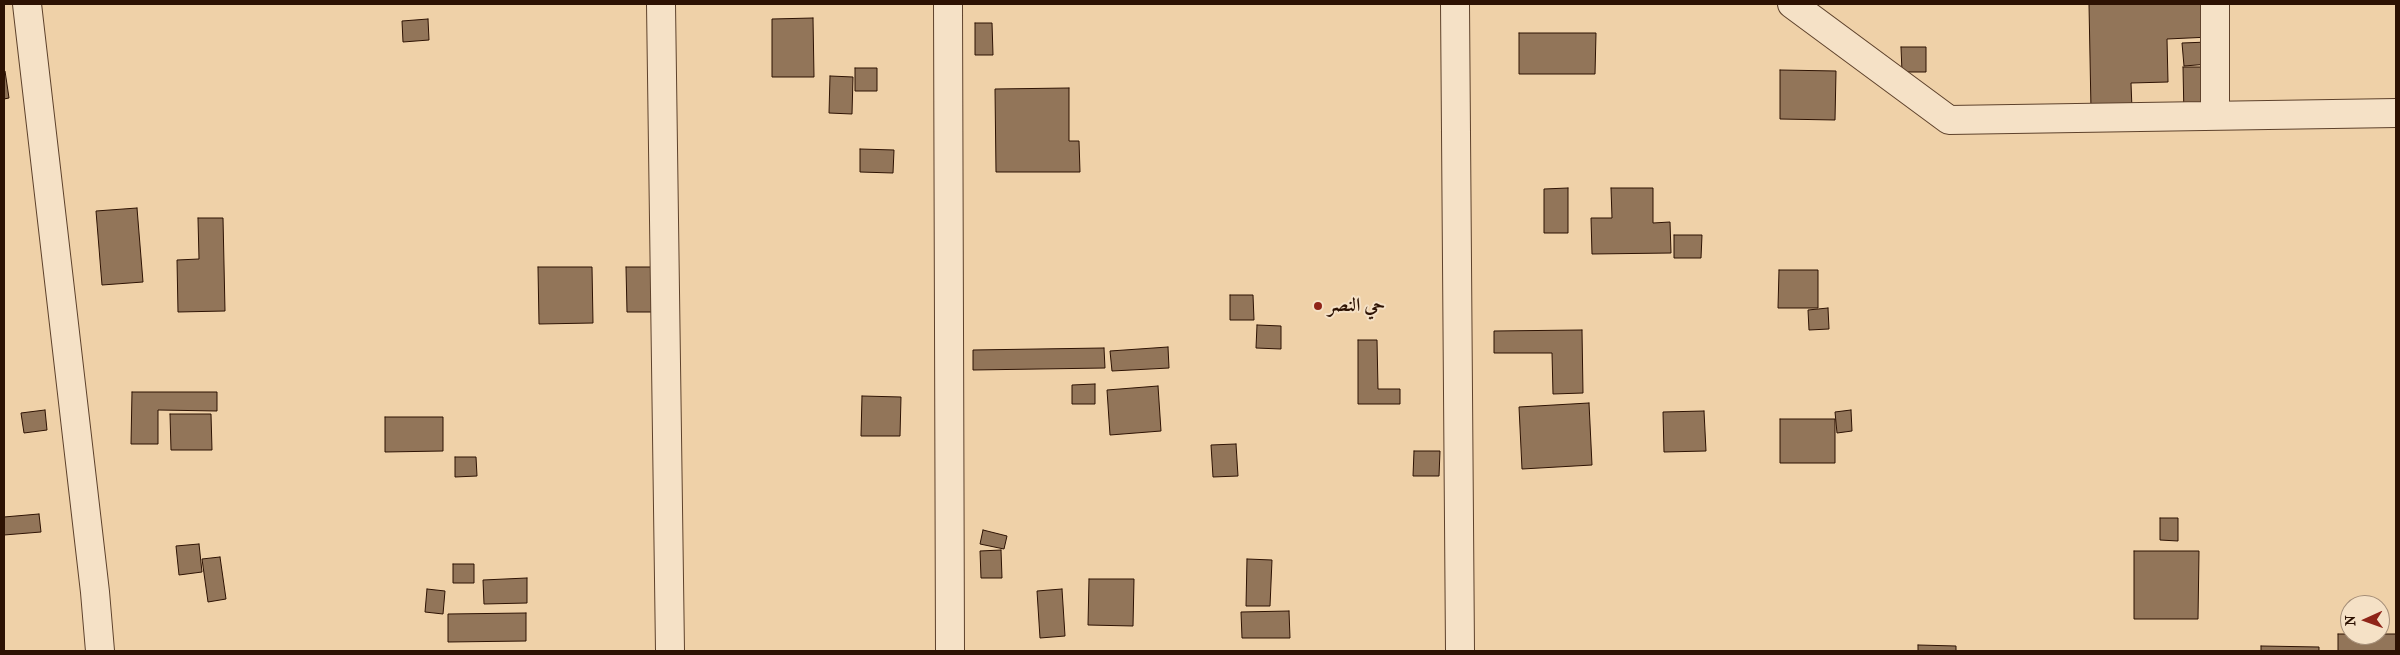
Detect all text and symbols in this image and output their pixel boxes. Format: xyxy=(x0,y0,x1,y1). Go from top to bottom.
place label: حي النصر xyxy=(1328,295,1385,317)
marker: حي النصر xyxy=(1312,300,1324,312)
north arrow xyxy=(2340,595,2390,645)
text: N xyxy=(2342,615,2359,626)

